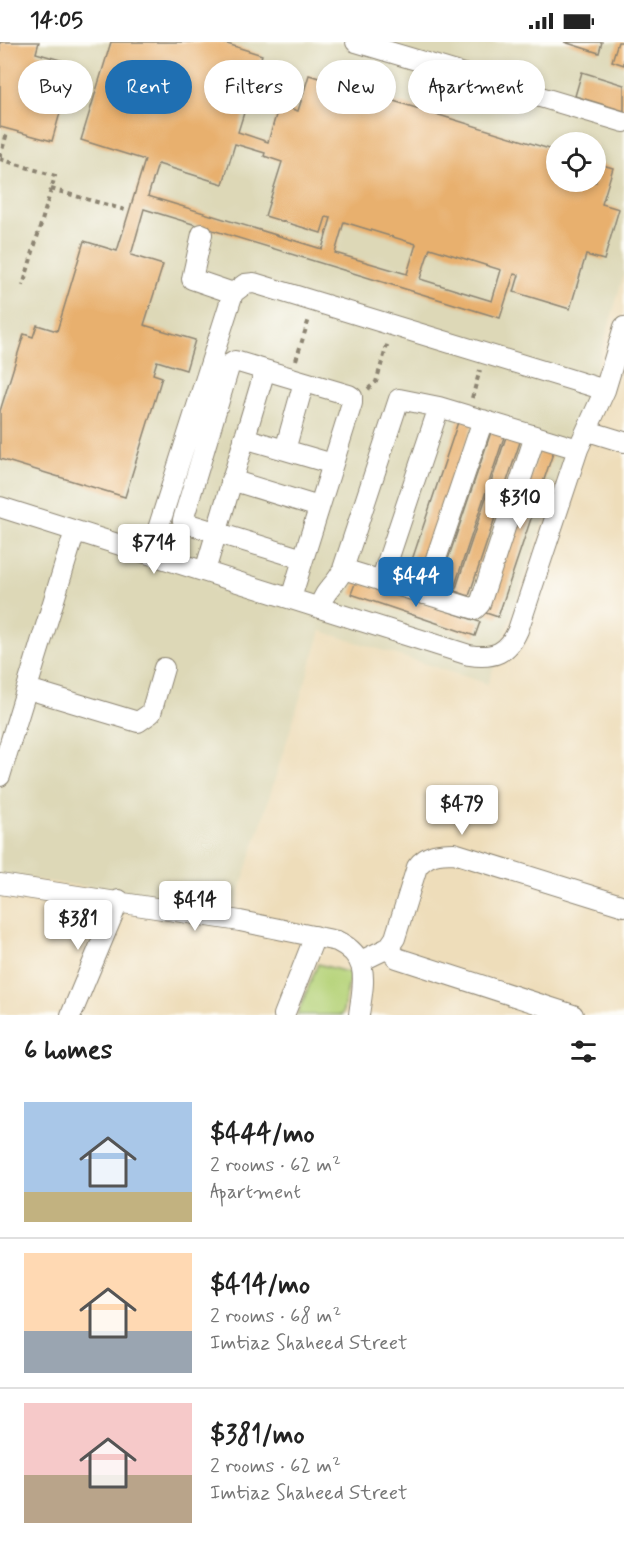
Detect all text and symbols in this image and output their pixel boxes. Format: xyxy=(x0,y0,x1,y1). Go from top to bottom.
text: 14:05 xyxy=(30,7,83,35)
chip: Buy xyxy=(18,60,93,114)
chip: Rent xyxy=(105,60,192,114)
chip: Filters xyxy=(204,60,304,114)
chip: New xyxy=(316,60,396,114)
chip: Apartment xyxy=(408,60,545,114)
map controls xyxy=(546,132,606,192)
button: locate xyxy=(546,132,606,192)
pin: $310 xyxy=(484,479,556,530)
text: $310 xyxy=(499,485,541,512)
pin: $714 xyxy=(118,524,190,575)
text: $714 xyxy=(132,530,176,557)
pin: $444 xyxy=(380,557,452,608)
text: $444 xyxy=(392,563,440,590)
pin: $479 xyxy=(426,785,498,836)
text: $479 xyxy=(440,791,484,818)
pin: $414 xyxy=(159,881,231,932)
text: $414 xyxy=(173,887,217,914)
pin: $381 xyxy=(42,900,114,951)
text: $381 xyxy=(58,906,98,933)
text: 6 homes xyxy=(24,1034,112,1068)
icon: filters xyxy=(567,1035,600,1068)
text: $444/mo xyxy=(210,1118,315,1152)
icon: home xyxy=(72,1126,144,1198)
text: 2 rooms · 62 m² xyxy=(210,1152,341,1179)
text: Apartment xyxy=(210,1179,301,1206)
text: $414/mo xyxy=(210,1269,310,1303)
icon: home xyxy=(72,1277,144,1349)
text: 2 rooms · 68 m² xyxy=(210,1303,341,1330)
text: Imtiaz Shaheed Street xyxy=(210,1330,407,1357)
text: $381/mo xyxy=(210,1419,305,1453)
icon: home xyxy=(72,1427,144,1499)
text: 2 rooms · 62 m² xyxy=(210,1453,341,1480)
text: Imtiaz Shaheed Street xyxy=(210,1480,407,1507)

